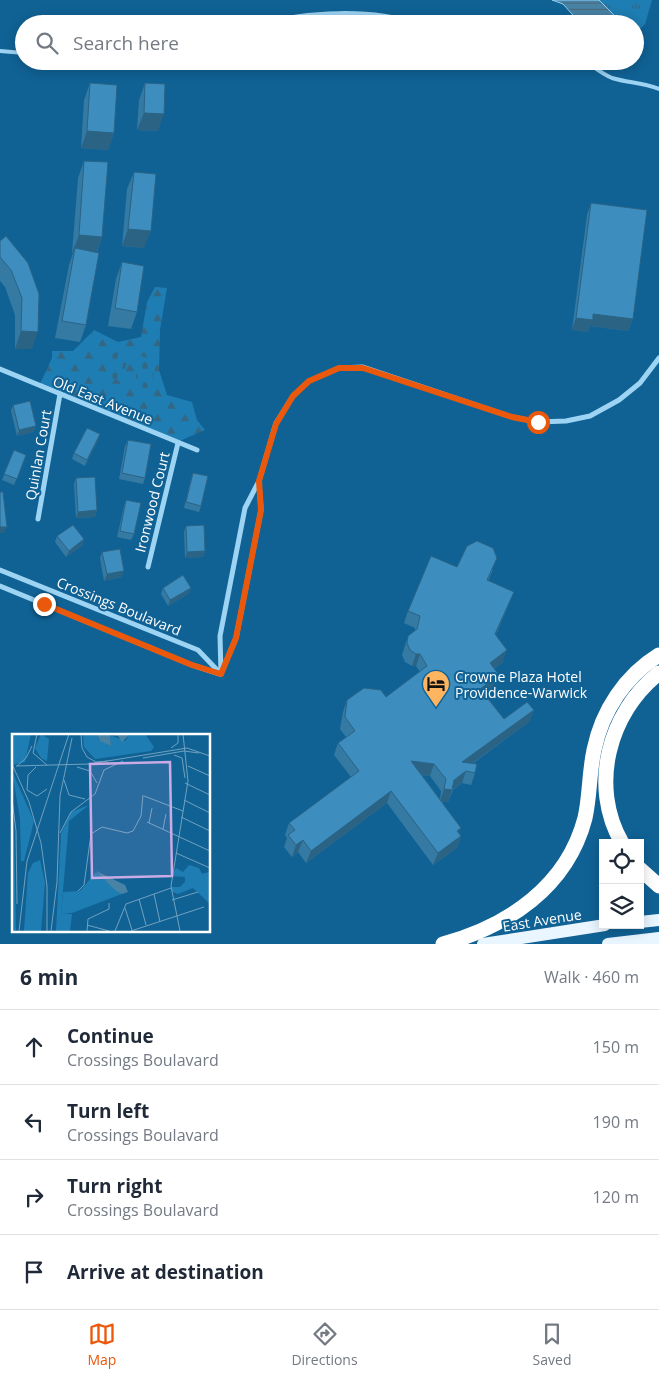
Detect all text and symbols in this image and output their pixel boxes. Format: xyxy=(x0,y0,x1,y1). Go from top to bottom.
search box xyxy=(15,15,644,70)
icon: search xyxy=(33,29,61,57)
text: Search here xyxy=(73,30,179,56)
street label: Old East Avenue xyxy=(50,371,156,429)
street label: Quinlan Court xyxy=(21,408,55,502)
route start xyxy=(527,411,550,434)
street label: Ironwood Court xyxy=(130,450,174,554)
street label: Crossings Boulavard xyxy=(54,572,184,640)
route end xyxy=(33,593,56,616)
place label: Crowne Plaza Hotel Providence-Warwick xyxy=(455,667,588,702)
hotel icon: Crowne Plaza Hotel Providence-Warwick xyxy=(421,669,451,708)
inset map xyxy=(12,734,210,932)
map controls xyxy=(599,839,644,929)
button: locate xyxy=(599,839,644,884)
button: layers xyxy=(599,884,644,929)
street label: East Avenue xyxy=(501,904,583,936)
text: 6 min xyxy=(20,963,78,991)
text: Walk · 460 m xyxy=(544,966,639,988)
text: Continue xyxy=(67,1023,154,1049)
icon: ahead xyxy=(20,1033,48,1061)
text: 150 m xyxy=(593,1036,639,1058)
text: Crossings Boulavard xyxy=(67,1049,219,1071)
text: Turn left xyxy=(67,1098,149,1124)
icon: left xyxy=(20,1108,48,1136)
text: 190 m xyxy=(593,1111,639,1133)
text: Crossings Boulavard xyxy=(67,1124,219,1146)
text: Turn right xyxy=(67,1173,162,1199)
icon: right xyxy=(20,1183,48,1211)
text: 120 m xyxy=(593,1186,639,1208)
text: Crossings Boulavard xyxy=(67,1199,219,1221)
icon: arrive xyxy=(20,1258,48,1286)
text: Arrive at destination xyxy=(67,1259,264,1285)
tab: Map xyxy=(87,1320,116,1369)
tab: Directions xyxy=(291,1320,358,1369)
tab: Saved xyxy=(533,1320,571,1369)

